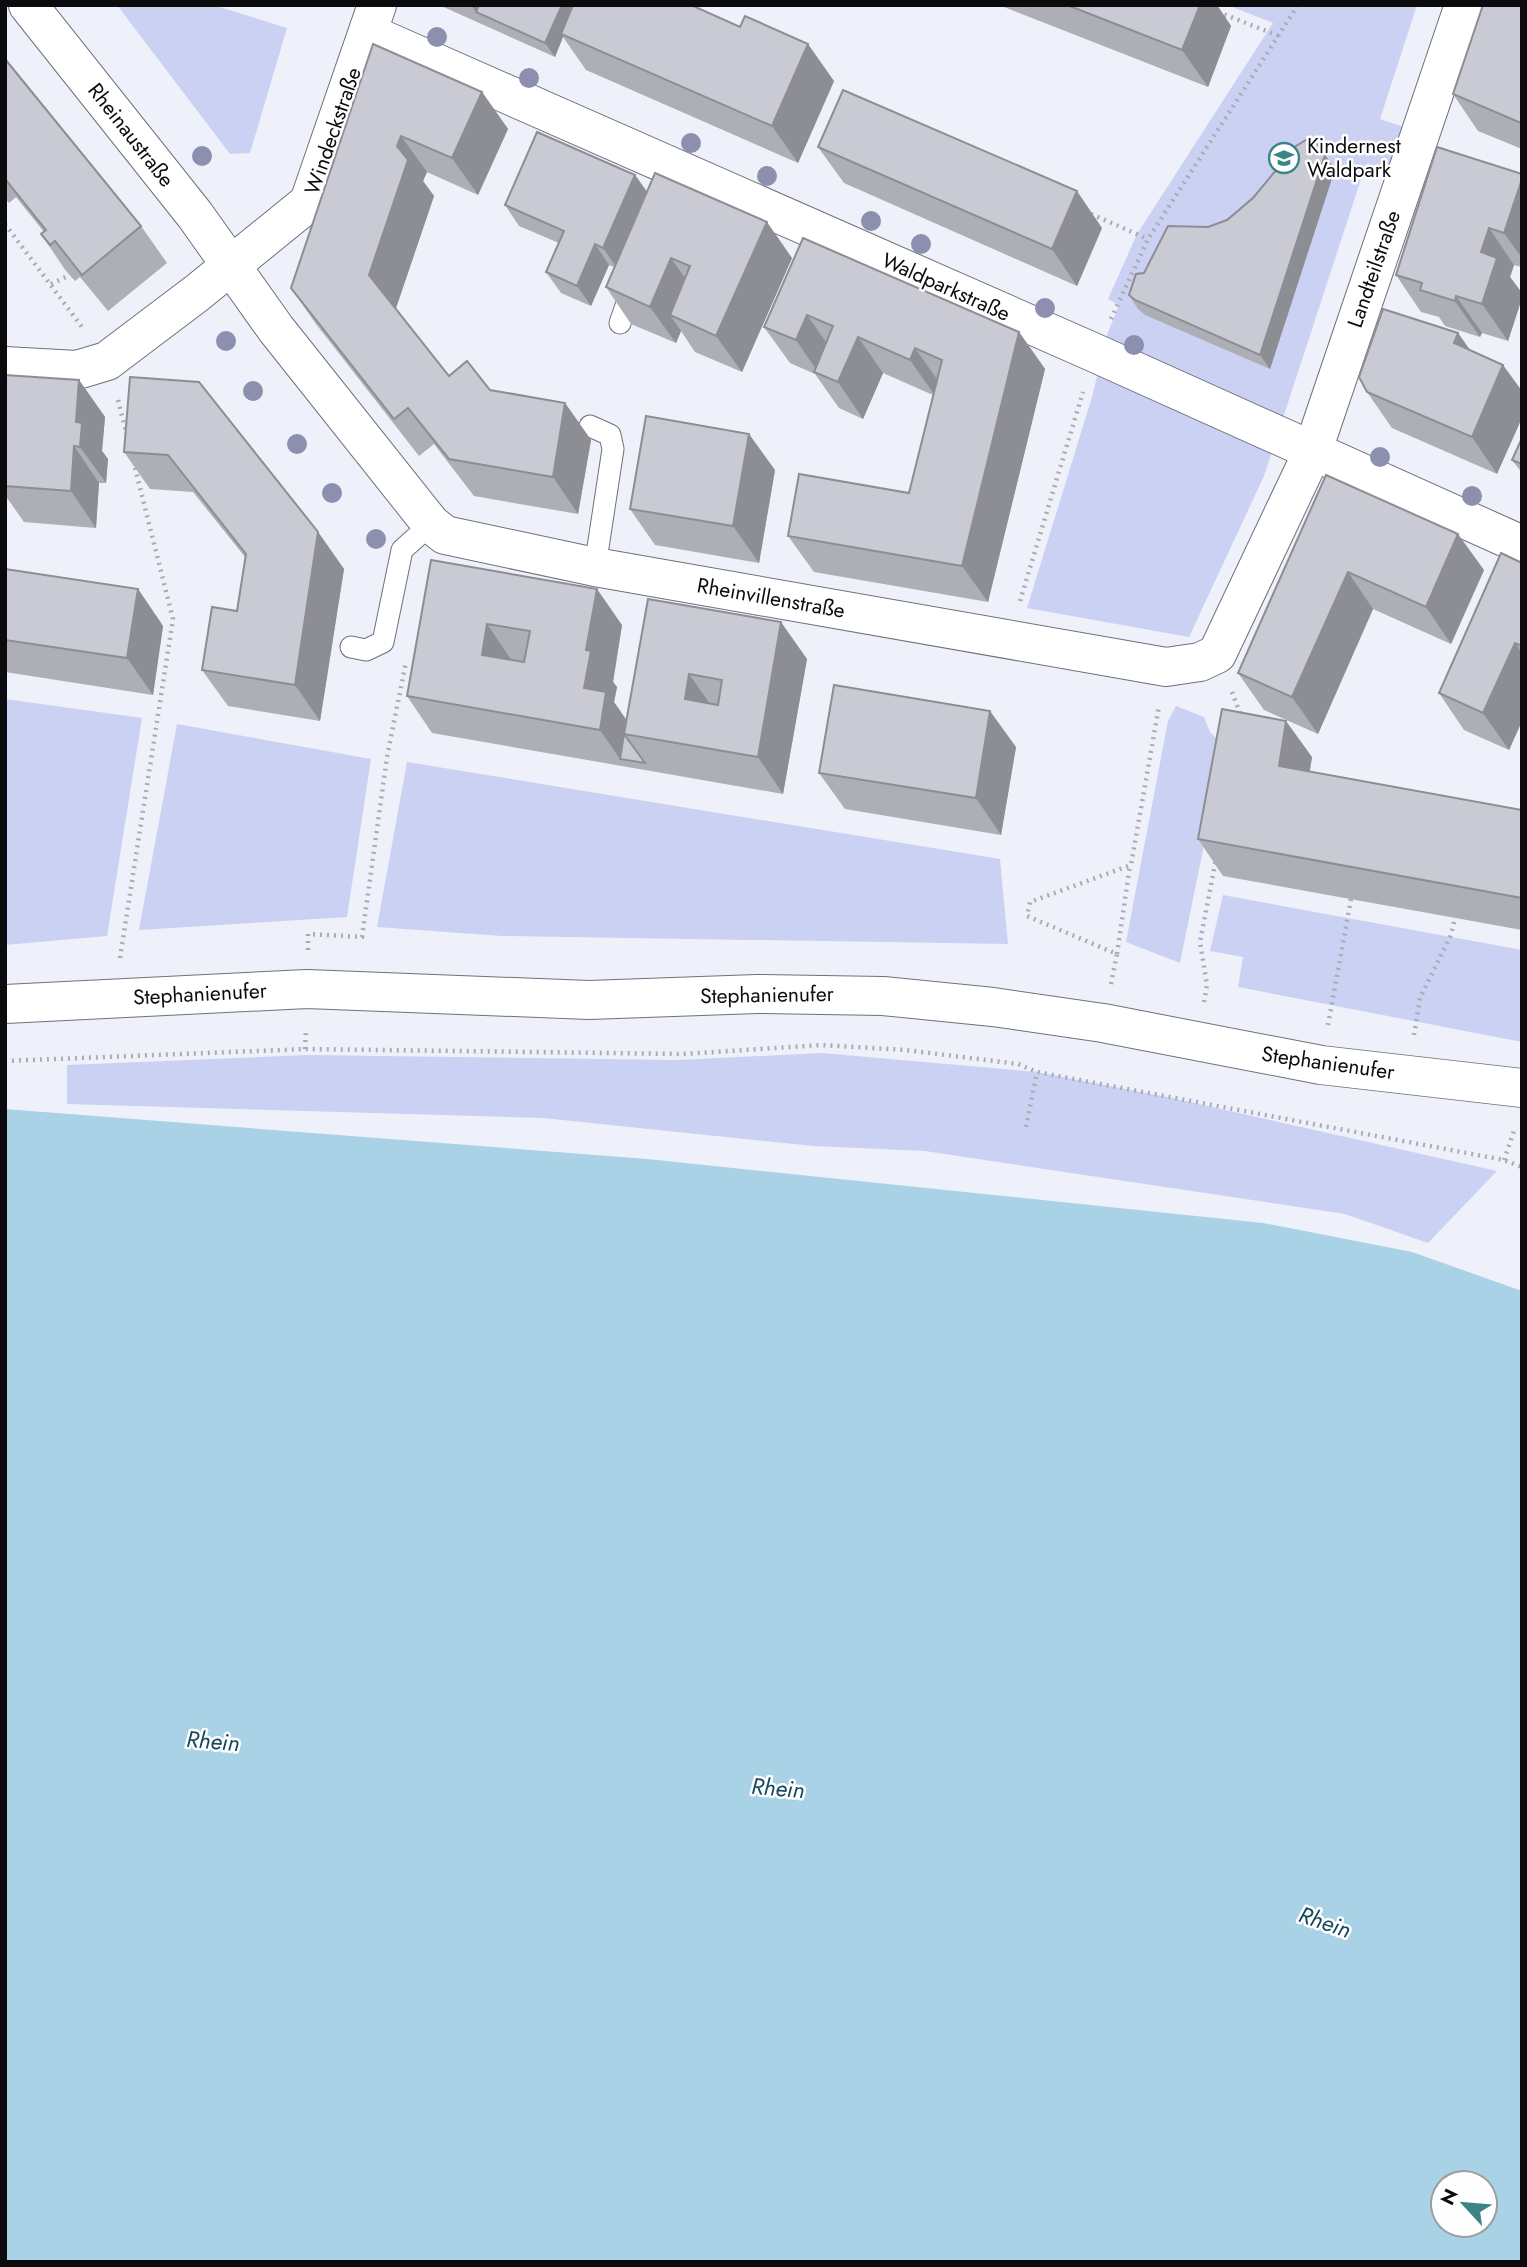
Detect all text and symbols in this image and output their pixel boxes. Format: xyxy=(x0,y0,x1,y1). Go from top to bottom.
street label: Windeckstraße xyxy=(297,63,369,199)
street label: Rheinaustraße xyxy=(81,77,181,194)
place label: Kindernest Waldpark xyxy=(1307,131,1401,185)
school or university icon: Kindernest Waldpark xyxy=(1267,141,1301,175)
street label: Landteilstraße xyxy=(1340,206,1408,332)
street label: Waldparkstraße xyxy=(877,245,1015,329)
street label: Rheinvillenstraße xyxy=(695,570,847,626)
street label: Stephanienufer xyxy=(132,975,268,1012)
street label: Stephanienufer xyxy=(700,979,835,1011)
street label: Stephanienufer xyxy=(1260,1039,1397,1087)
water label: Rhein xyxy=(185,1722,241,1760)
water label: Rhein xyxy=(750,1769,806,1807)
water label: Rhein xyxy=(1294,1897,1356,1947)
north arrow xyxy=(1429,2169,1499,2239)
text: N xyxy=(1434,2184,1465,2209)

